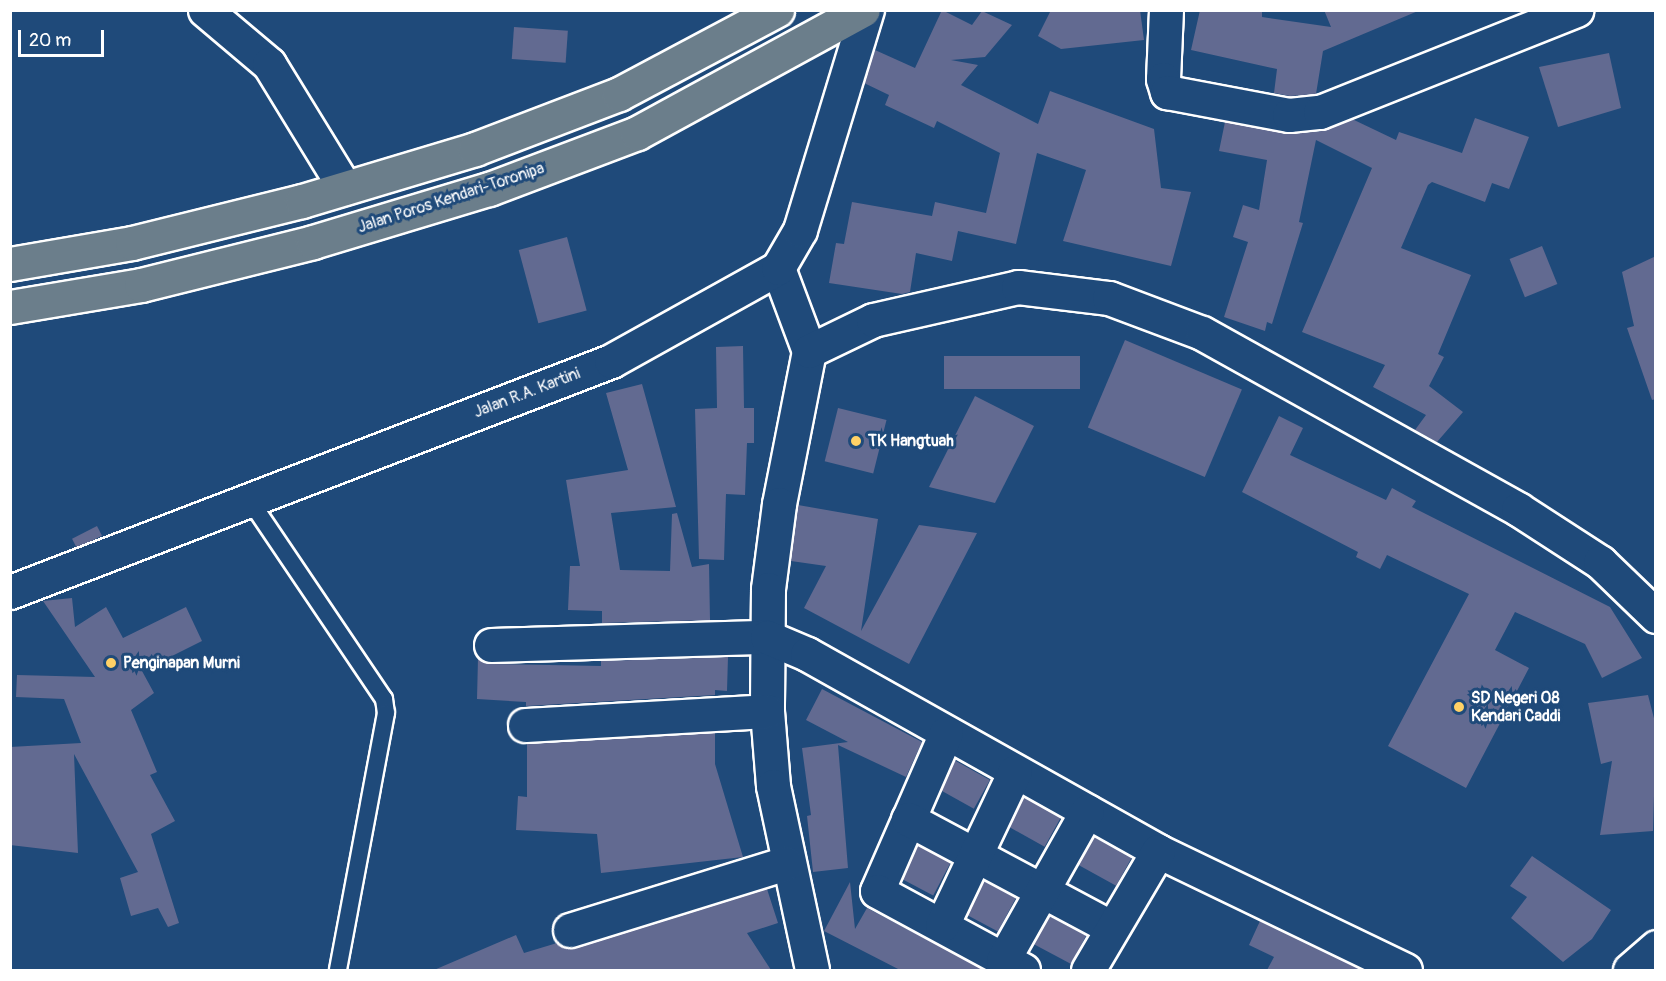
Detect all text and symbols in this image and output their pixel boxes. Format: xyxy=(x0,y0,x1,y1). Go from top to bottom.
scale bar xyxy=(21,18,106,56)
text: 20 m xyxy=(29,29,71,52)
street label: Jalan Poros Kendari-Toronipa xyxy=(355,159,547,237)
street label: Jalan R.A. Kartini xyxy=(471,364,583,422)
place label: TK Hangtuah xyxy=(868,431,954,451)
marker: TK Hangtuah xyxy=(849,434,863,448)
place label: Penginapan Murni xyxy=(123,653,240,673)
marker: Penginapan Murni xyxy=(104,656,118,670)
place label: SD Negeri 08 Kendari Caddi xyxy=(1471,688,1560,726)
marker: SD Negeri 08 Kendari Caddi xyxy=(1452,700,1466,714)

